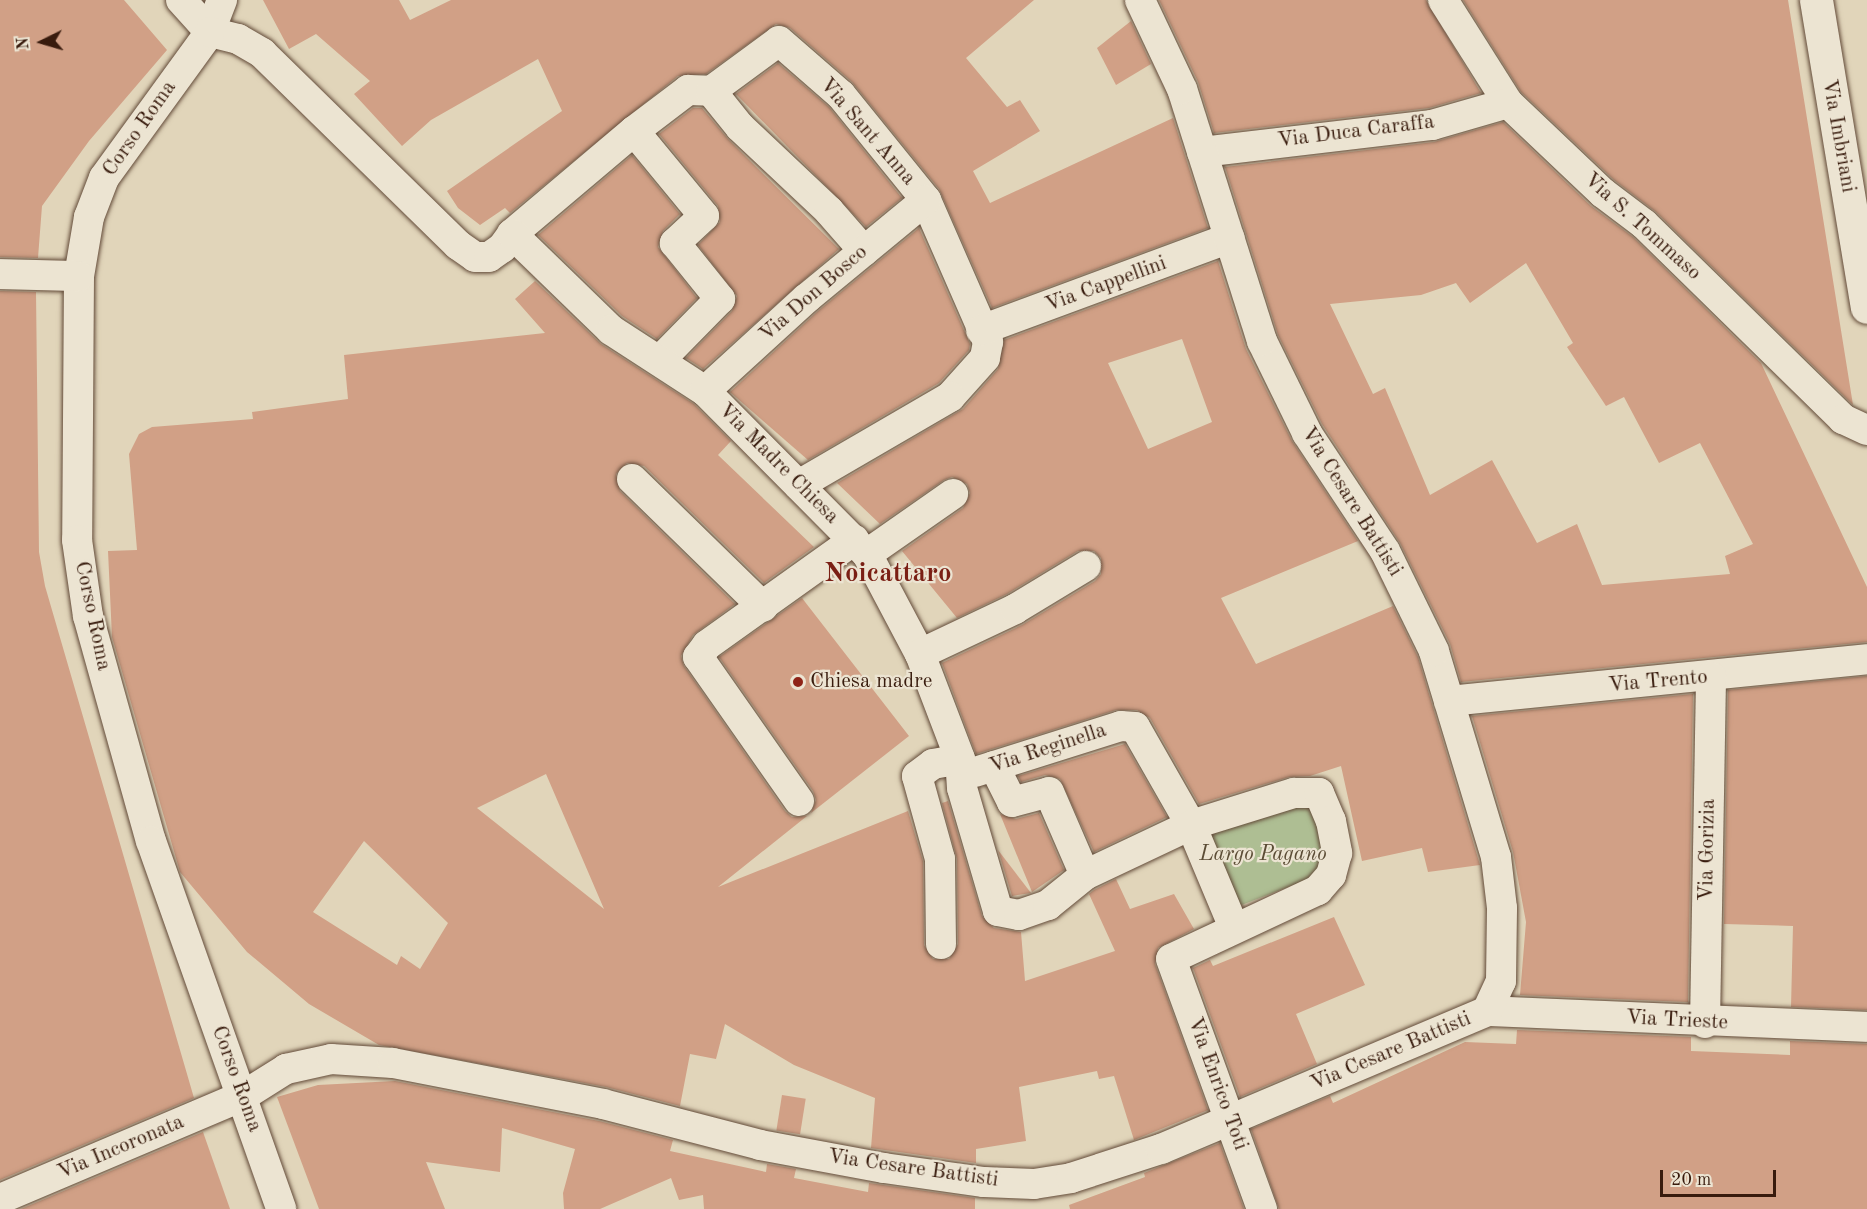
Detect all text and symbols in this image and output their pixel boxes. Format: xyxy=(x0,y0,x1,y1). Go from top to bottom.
north arrow xyxy=(12,12,72,72)
text: N xyxy=(16,37,33,50)
street label: Via Sant Anna xyxy=(813,73,921,191)
street label: Corso Roma xyxy=(98,76,182,182)
street label: Via Imbriani xyxy=(1816,77,1860,195)
street label: Via Duca Caraffa xyxy=(1276,110,1436,154)
street label: Via S. Tommaso xyxy=(1578,168,1706,286)
street label: Via Don Bosco xyxy=(755,240,873,348)
street label: Via Cappellini xyxy=(1042,251,1170,319)
street label: Via Madre Chiesa xyxy=(712,398,844,530)
street label: Via Cesare Battisti xyxy=(1295,422,1407,582)
district label: Noicattaro xyxy=(824,558,952,590)
street label: Corso Roma xyxy=(68,559,116,673)
street label: Via Trento xyxy=(1607,665,1709,699)
place label: Chiesa madre xyxy=(810,669,932,695)
marker: Chiesa madre xyxy=(791,675,805,689)
street label: Via Reginella xyxy=(986,718,1110,780)
street label: Via Gorizia xyxy=(1695,799,1721,901)
park label: Largo Pagano xyxy=(1199,842,1327,868)
street label: Via Trieste xyxy=(1625,1006,1729,1036)
street label: Via Cesare Battisti xyxy=(1307,1007,1475,1097)
street label: Via Enrico Toti xyxy=(1181,1014,1253,1154)
street label: Corso Roma xyxy=(205,1023,267,1135)
street label: Via Incoronata xyxy=(54,1110,188,1186)
street label: Via Cesare Battisti xyxy=(826,1145,1000,1193)
scale bar xyxy=(1663,1158,1778,1196)
text: 20 m xyxy=(1671,1171,1711,1189)

